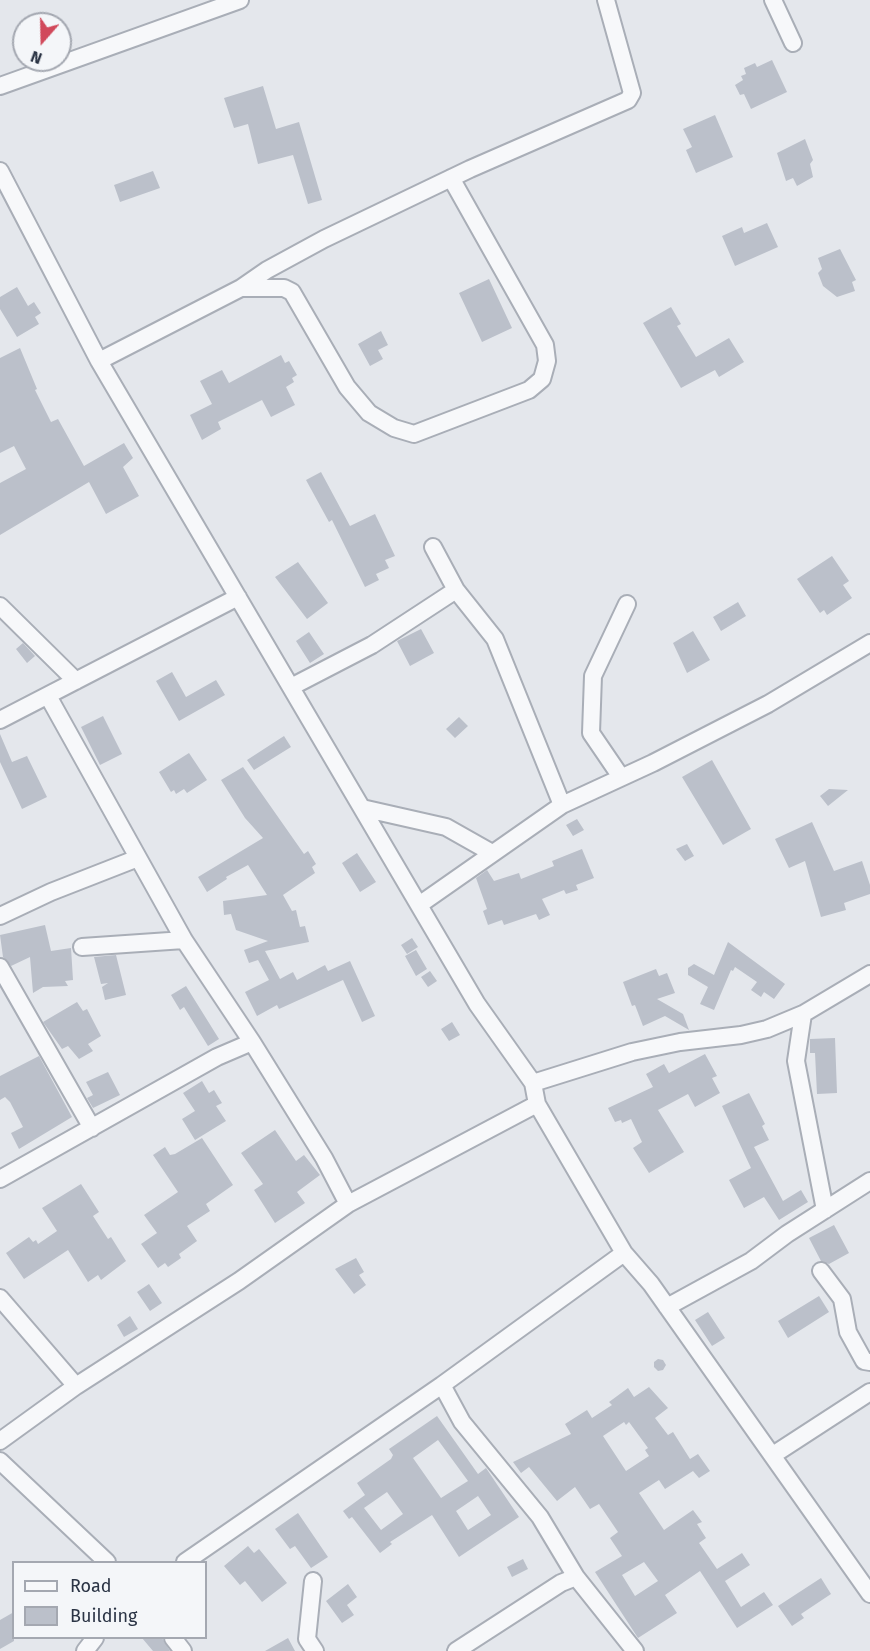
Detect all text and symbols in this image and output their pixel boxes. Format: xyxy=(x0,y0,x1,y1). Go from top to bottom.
north arrow xyxy=(12,12,72,72)
text: N xyxy=(28,47,45,68)
legend xyxy=(12,1561,207,1639)
text: Road xyxy=(70,1575,112,1597)
text: Building xyxy=(70,1605,137,1627)

